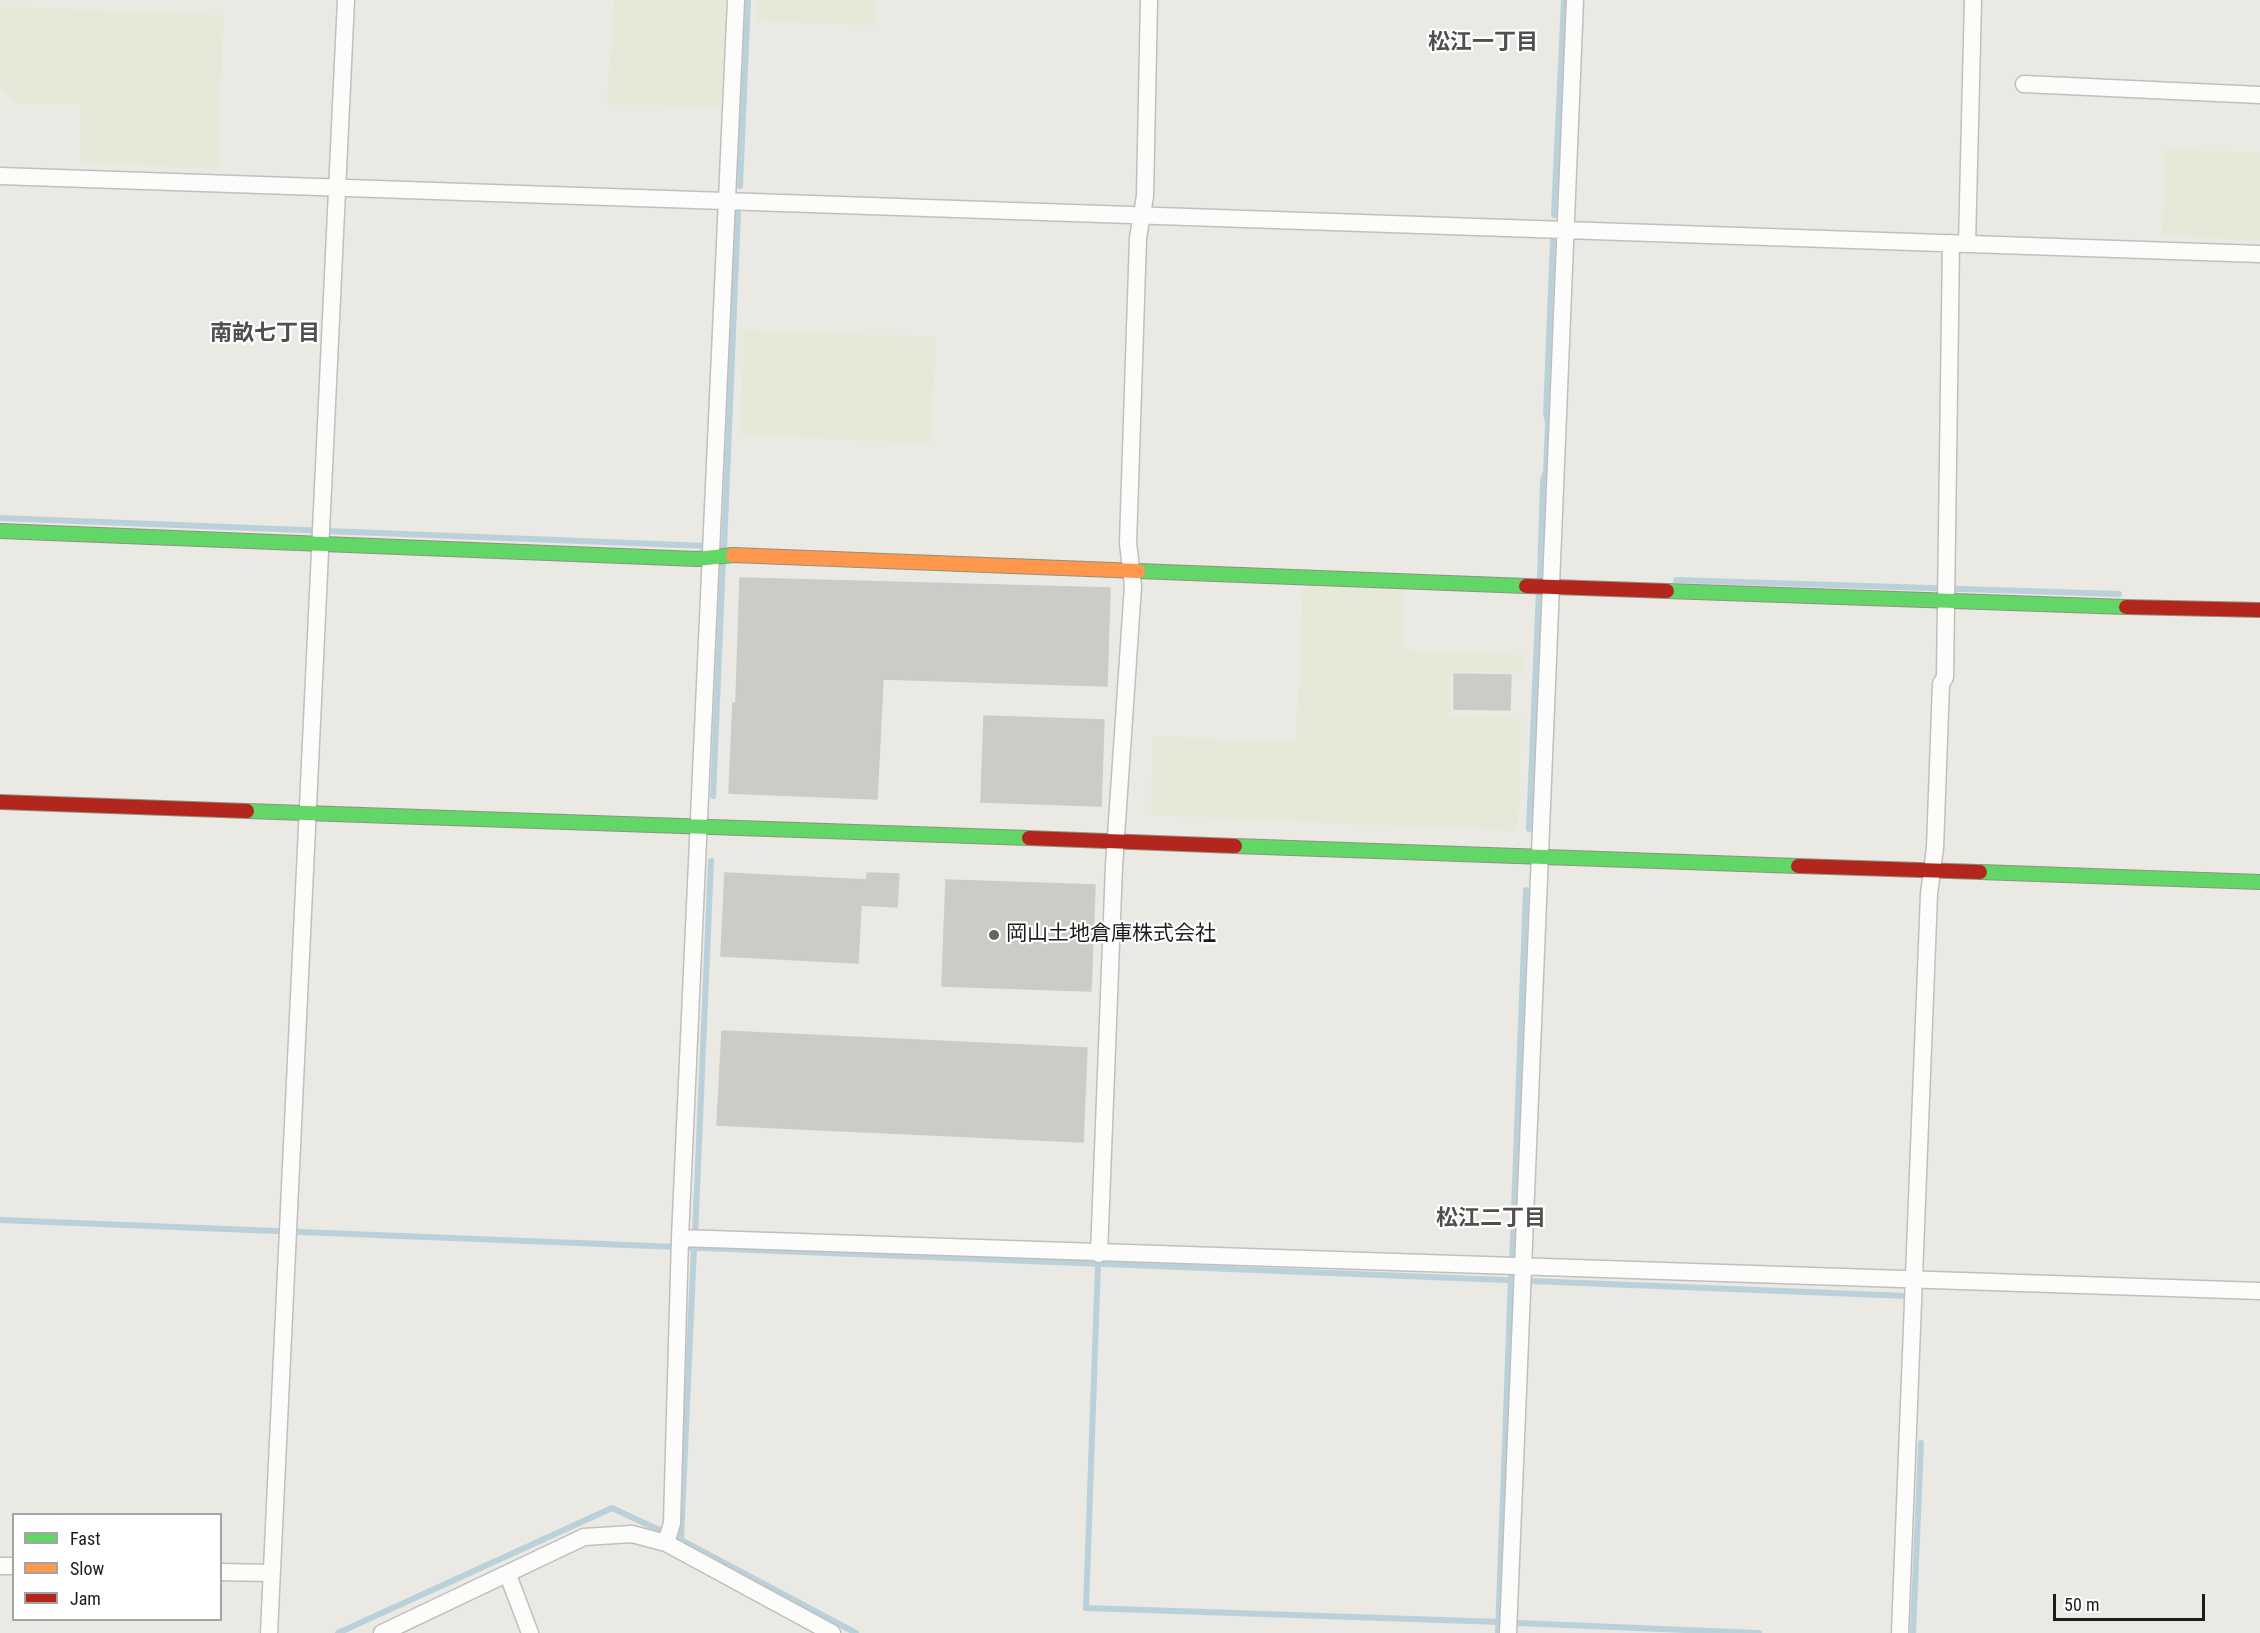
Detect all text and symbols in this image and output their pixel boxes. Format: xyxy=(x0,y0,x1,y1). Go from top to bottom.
district label: 松江一丁目 xyxy=(1428,30,1538,56)
district label: 南畝七丁目 xyxy=(210,321,320,347)
place label: 岡山土地倉庫株式会社 xyxy=(1006,922,1216,948)
marker: 岡山土地倉庫株式会社 xyxy=(987,928,1001,942)
district label: 松江二丁目 xyxy=(1436,1206,1546,1232)
legend xyxy=(12,1513,222,1621)
text: Fast xyxy=(70,1528,101,1549)
text: Slow xyxy=(70,1558,104,1579)
scale bar xyxy=(2056,1582,2208,1620)
text: Jam xyxy=(70,1588,101,1609)
text: 50 m xyxy=(2064,1594,2099,1615)

